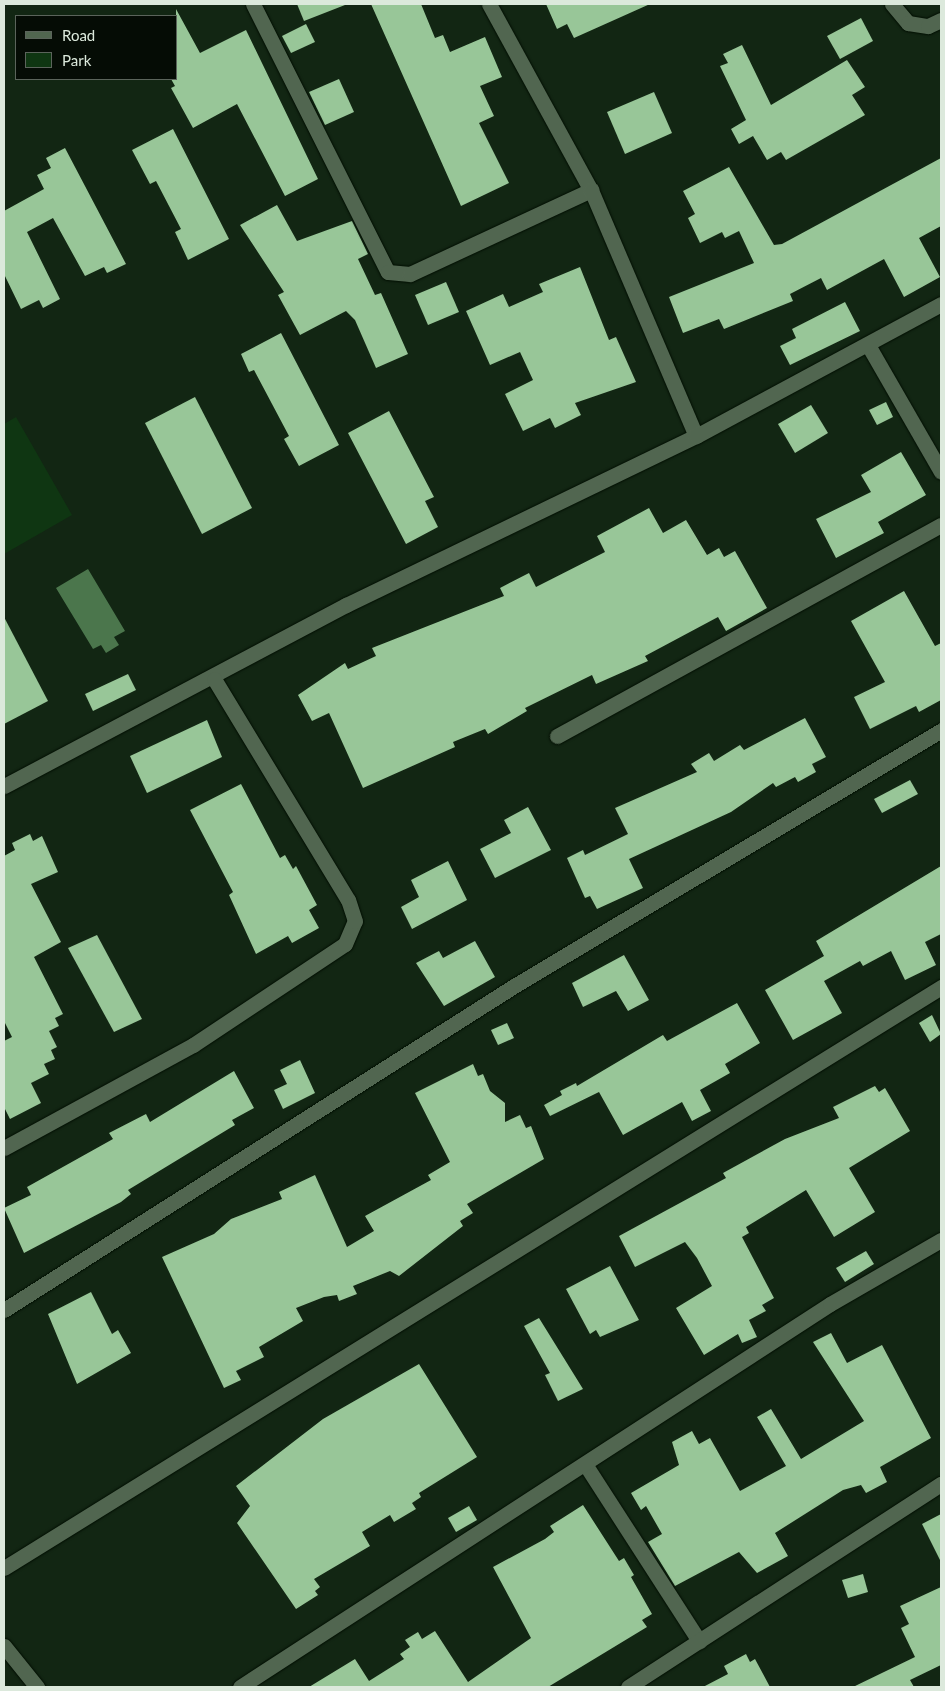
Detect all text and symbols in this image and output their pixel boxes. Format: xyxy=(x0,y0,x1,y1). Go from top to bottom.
legend xyxy=(15,15,178,80)
text: Road xyxy=(62,26,95,44)
text: Park xyxy=(62,51,91,69)

